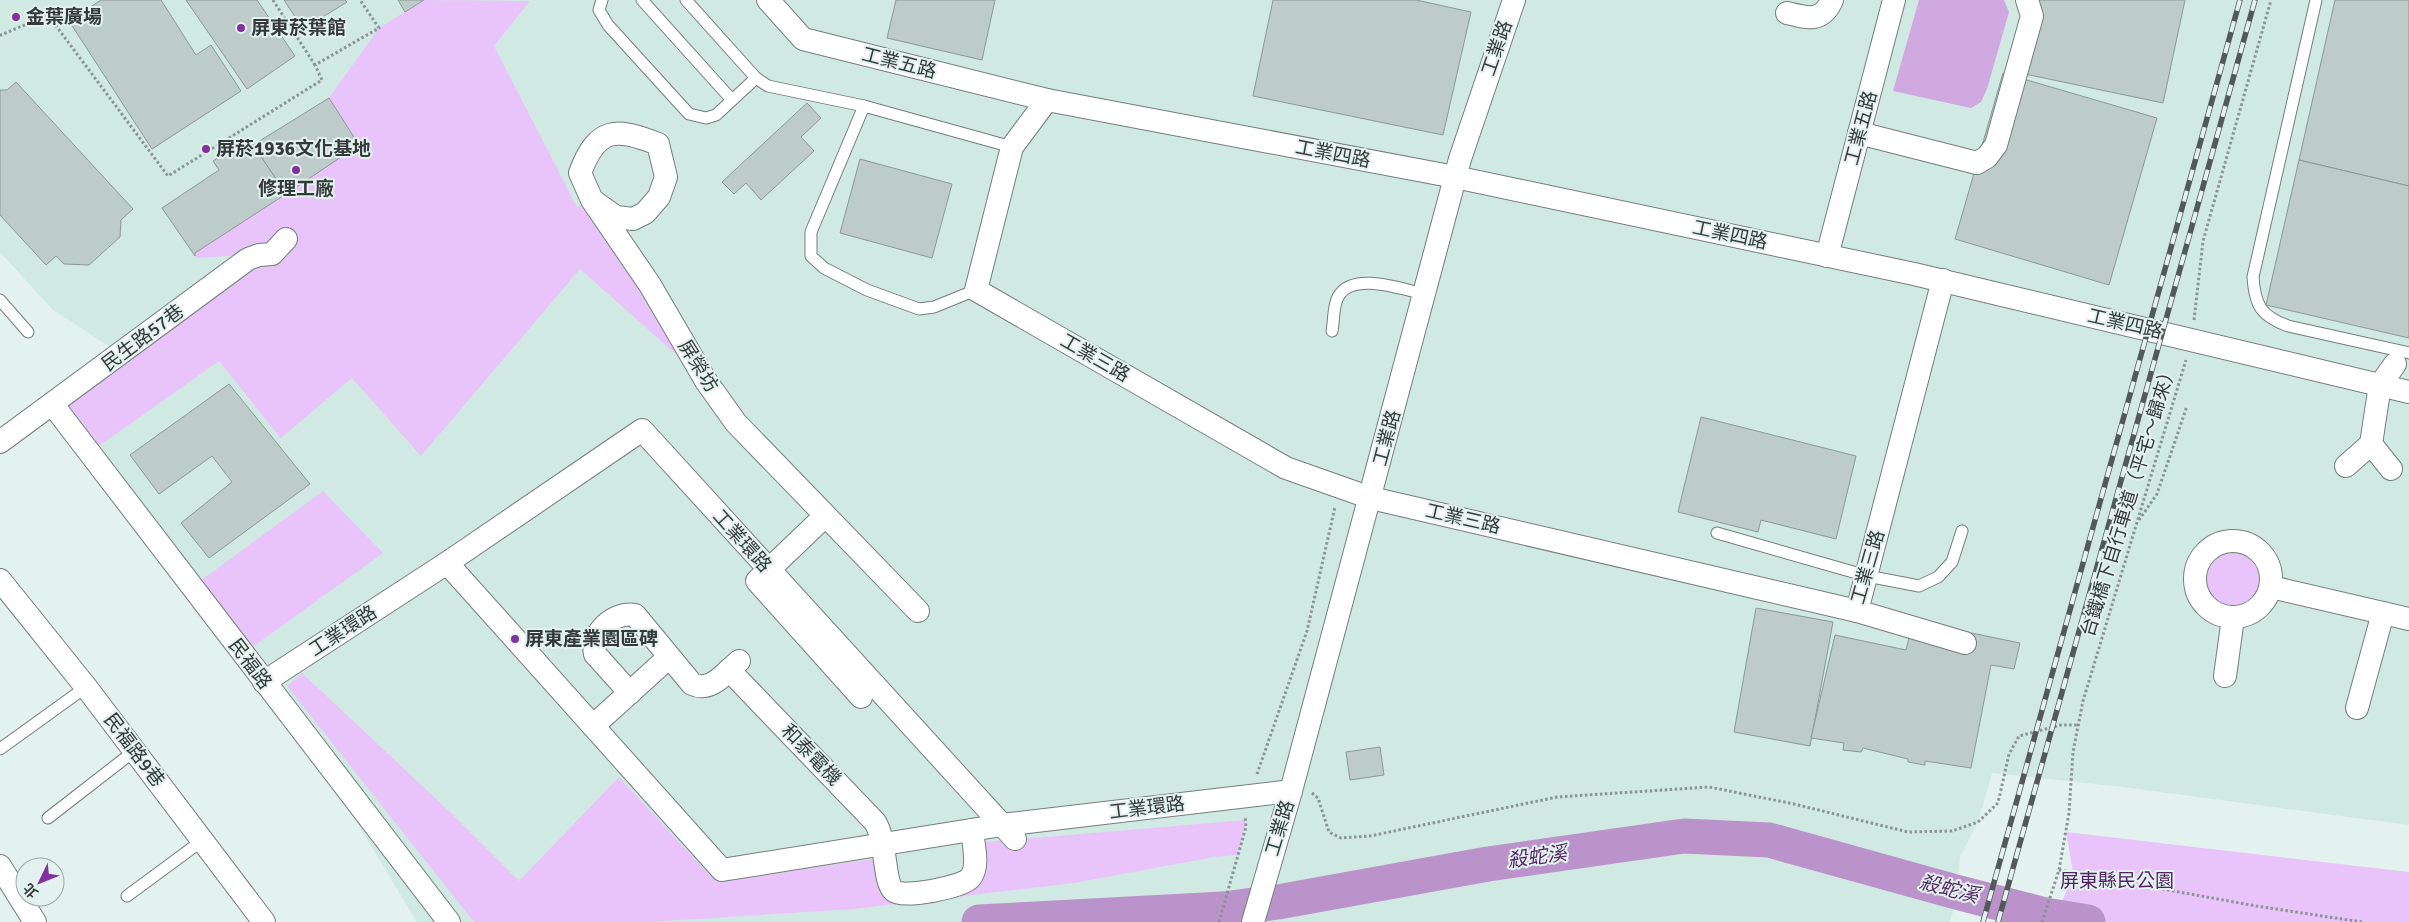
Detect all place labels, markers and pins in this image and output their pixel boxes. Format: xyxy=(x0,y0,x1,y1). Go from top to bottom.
place label: 金葉廣場 xyxy=(26,5,102,29)
marker: 金葉廣場 xyxy=(10,11,22,23)
place label: 屏東菸葉館 xyxy=(251,16,346,40)
marker: 屏東菸葉館 xyxy=(235,22,247,34)
place label: 屏菸1936文化基地 xyxy=(216,137,371,161)
marker: 屏菸1936文化基地 xyxy=(200,143,212,155)
marker: 修理工廠 xyxy=(290,164,302,176)
place label: 修理工廠 xyxy=(258,177,334,201)
place label: 屏東產業園區碑 xyxy=(525,627,658,651)
marker: 屏東產業園區碑 xyxy=(509,633,521,645)

